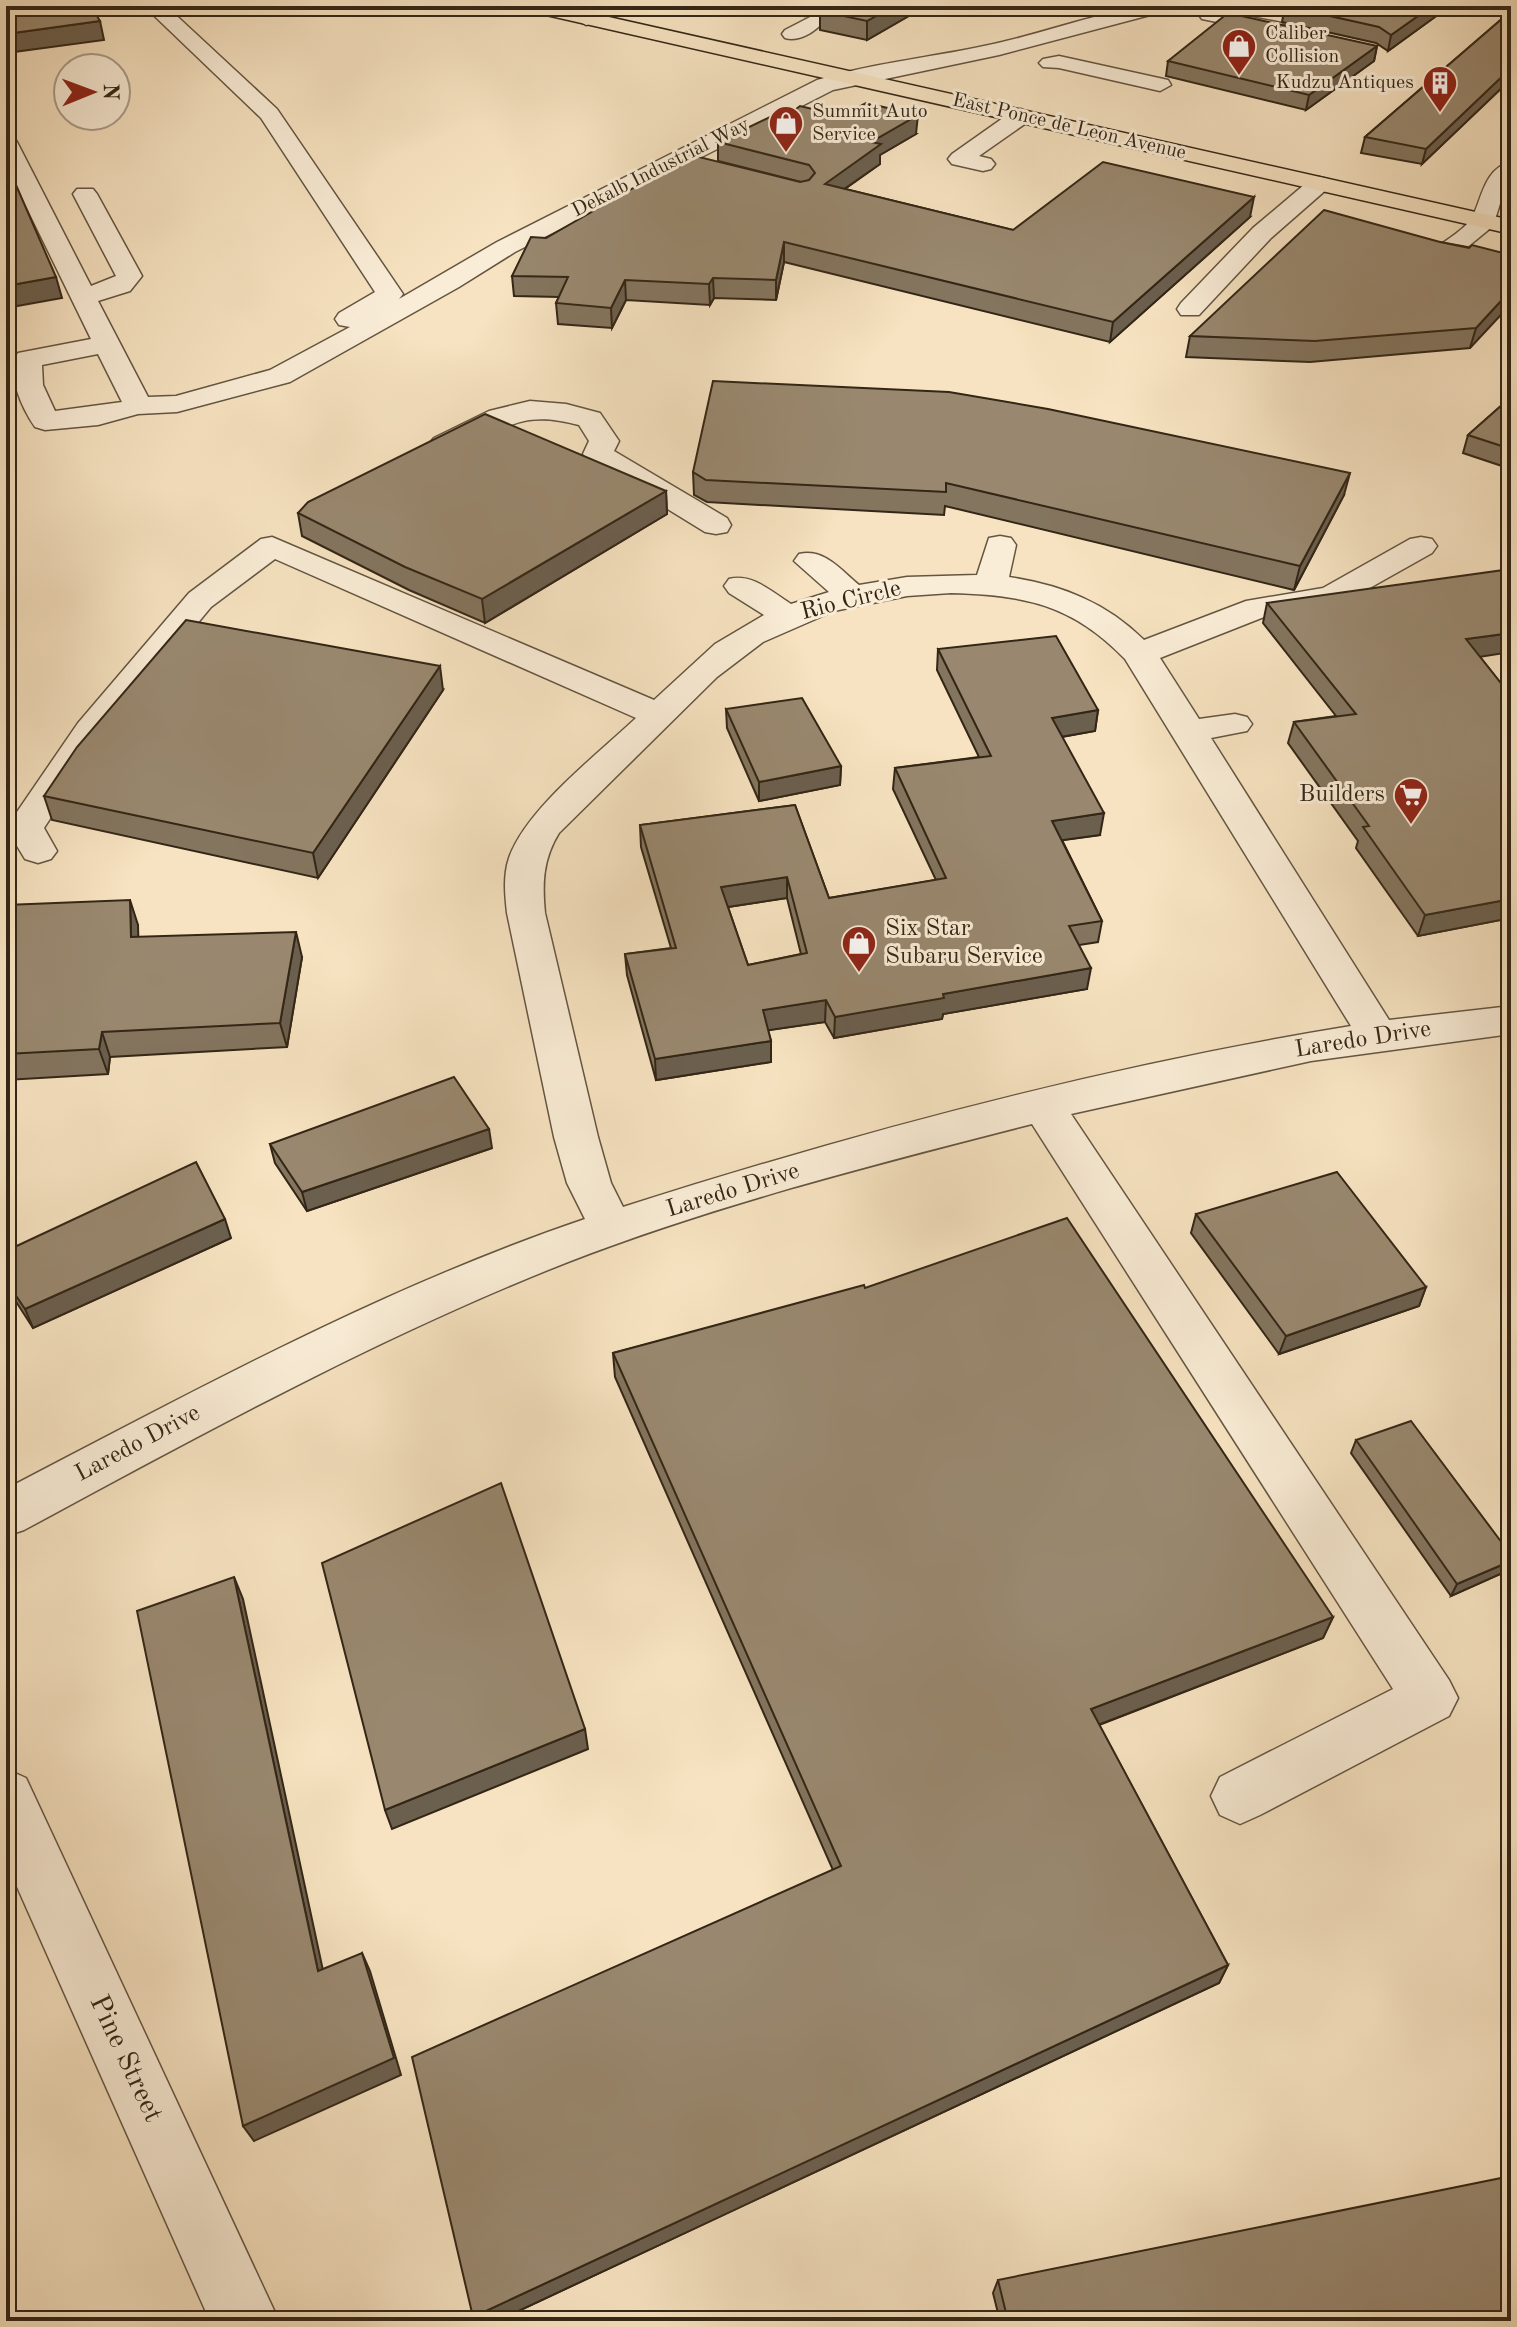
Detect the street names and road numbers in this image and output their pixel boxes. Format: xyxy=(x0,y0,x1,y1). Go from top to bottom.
street label: East Ponce de Leon Avenue xyxy=(950,90,1188,164)
street label: Dekalb Industrial Way xyxy=(569,114,753,221)
street label: Rio Circle xyxy=(798,577,904,625)
street label: Laredo Drive xyxy=(1293,1017,1433,1063)
street label: Laredo Drive xyxy=(664,1159,802,1223)
street label: Laredo Drive xyxy=(72,1401,204,1487)
street label: Pine Street xyxy=(83,1991,167,2127)

